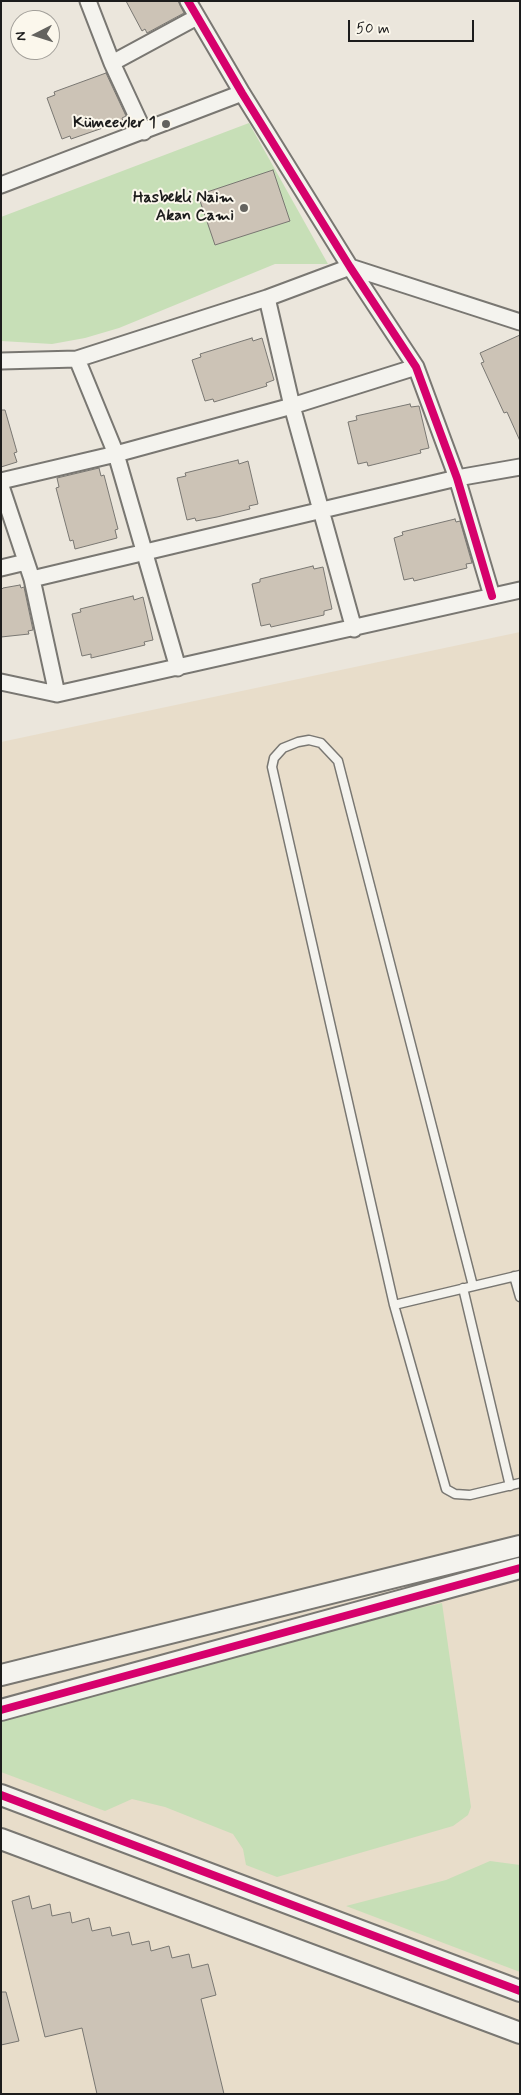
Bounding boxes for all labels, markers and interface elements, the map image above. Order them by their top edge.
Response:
north arrow [10,10,60,60]
scale bar [351,10,477,42]
text: 50 m [356,19,390,39]
text: N [12,31,30,42]
place label: Kümeevler 1 [73,114,156,134]
marker: Kümeevler 1 [160,118,172,130]
place label: Hasbekli Naim Akan Cami [133,189,234,227]
marker: Hasbekli Naim Akan Cami [238,202,250,214]

